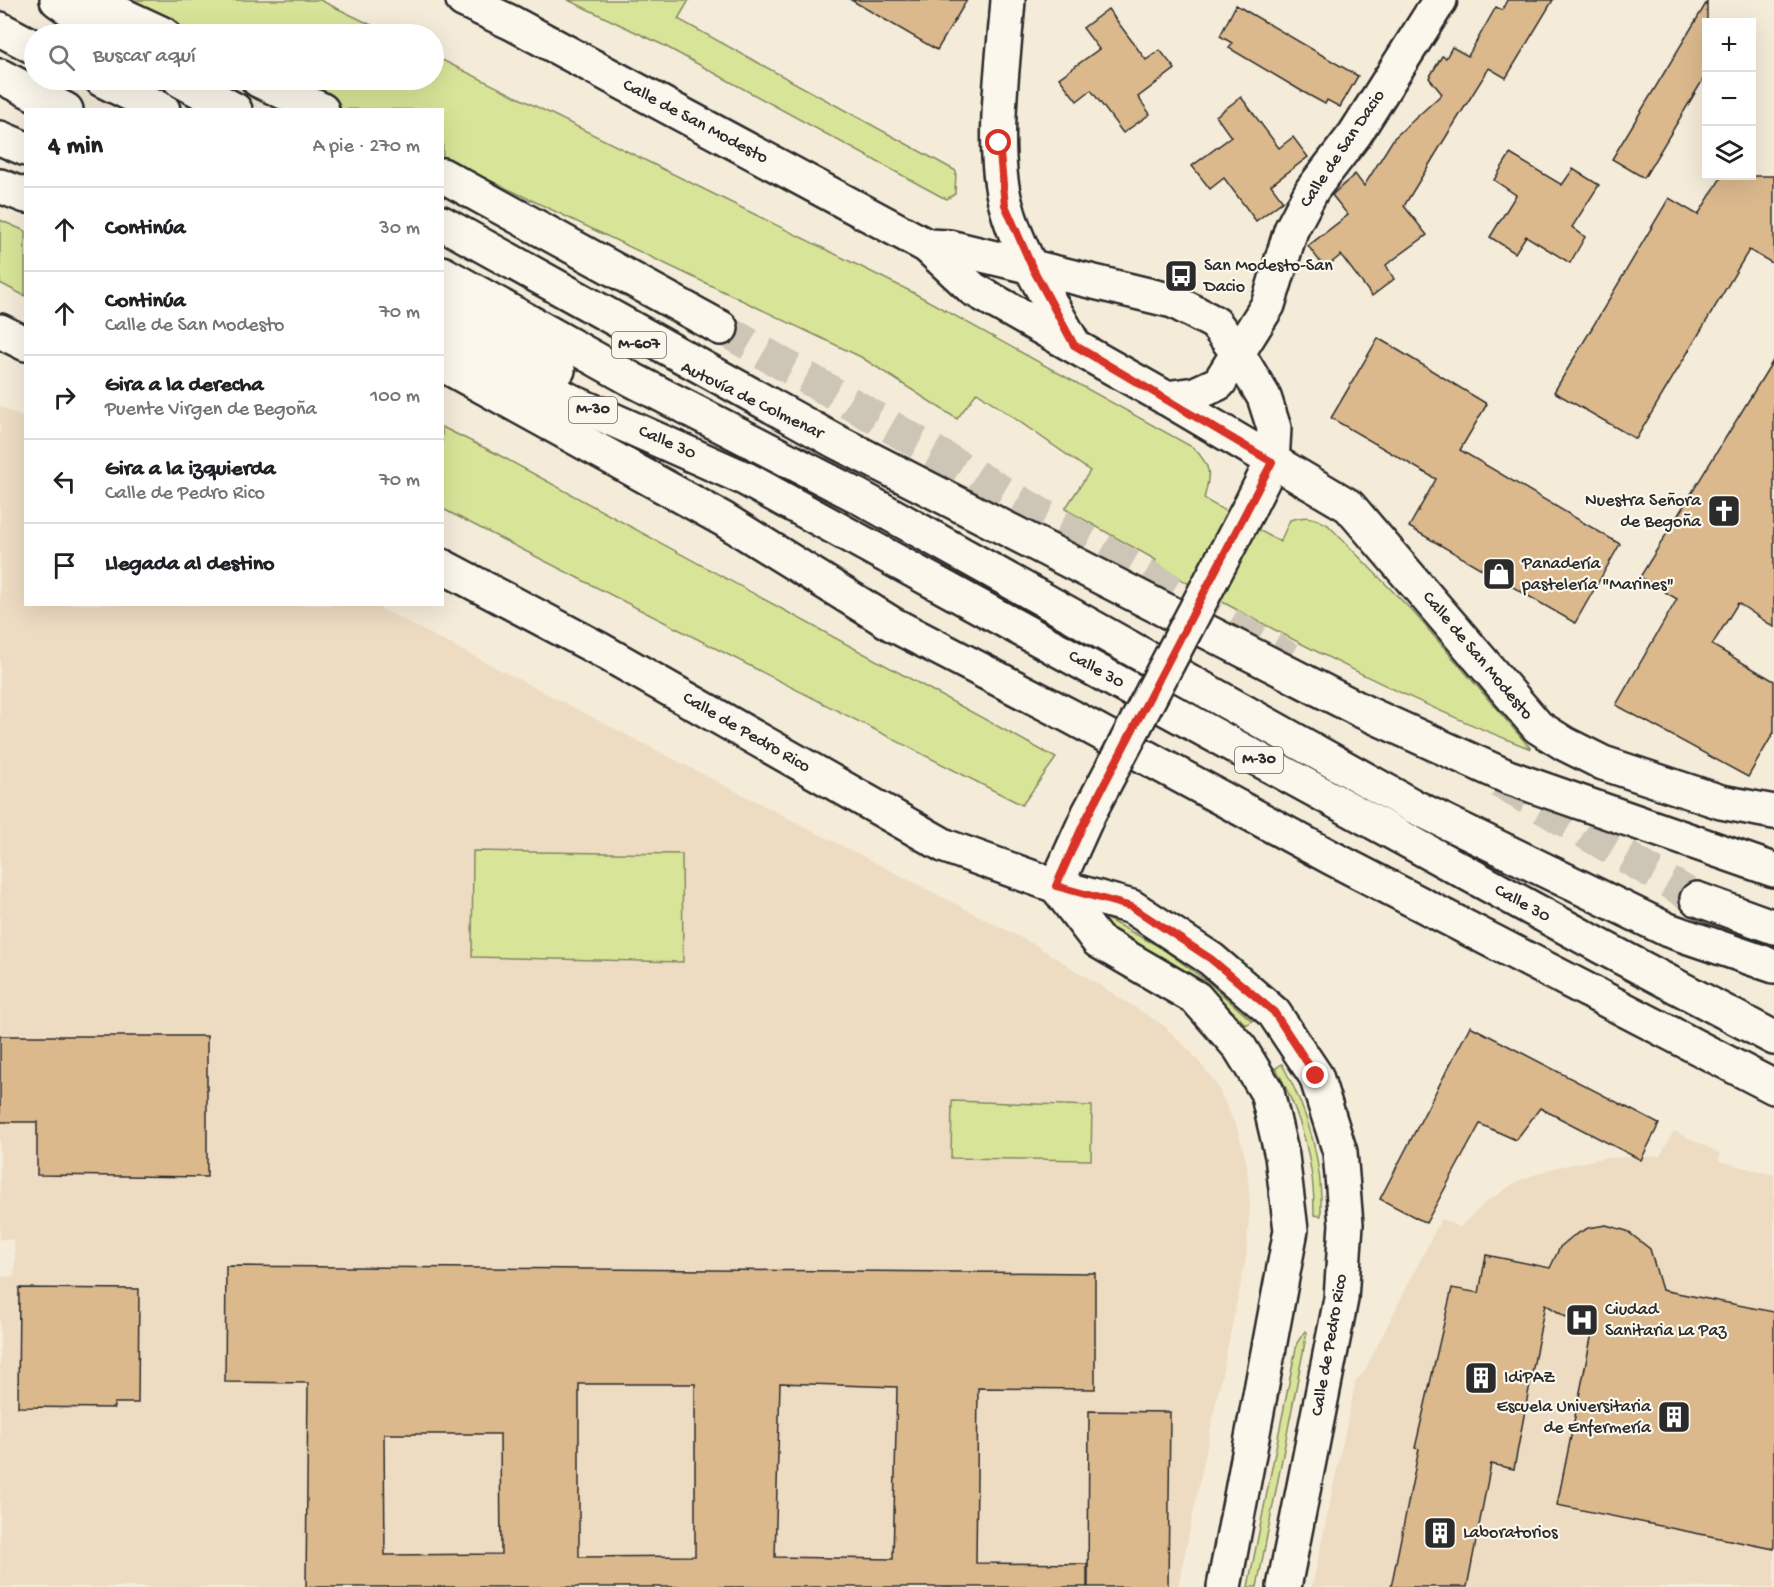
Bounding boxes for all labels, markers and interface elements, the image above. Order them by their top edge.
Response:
map controls [1702,18,1756,180]
button: + [1702,18,1756,72]
search box [24,24,444,90]
icon: search [45,41,78,74]
text: Buscar aquí [93,44,196,70]
button: − [1702,72,1756,126]
street label: Calle de San Modesto [619,75,771,169]
street label: Calle de San Dacio [1296,86,1390,212]
button: layers [1702,126,1756,180]
route start [985,129,1011,155]
text: 4 min [48,132,103,163]
text: A pie · 270 m [313,136,420,159]
icon: ahead [48,213,81,246]
text: Continúa [105,216,186,242]
text: 30 m [379,218,420,241]
place label: San Modesto-San Dacio [1203,256,1333,298]
bus stop icon: San Modesto-San Dacio [1163,258,1199,294]
text: Continúa [105,289,186,315]
icon: ahead [48,297,81,330]
text: 70 m [379,302,420,325]
text: Calle de San Modesto [105,315,284,338]
road number: M-607 [612,332,666,358]
street label: Autovía de Colmenar [677,357,828,445]
text: Gira a la derecha [105,373,263,399]
icon: right [48,381,81,414]
text: 100 m [370,386,420,409]
road number: M-30 [569,397,617,423]
text: Puente Virgen de Begoña [105,399,317,422]
street label: Calle 30 [635,421,699,465]
text: Gira a la izquierda [105,457,276,483]
icon: left [48,465,81,498]
text: 70 m [379,470,420,493]
text: Calle de Pedro Rico [105,483,265,506]
place label: Nuestra Señora de Begoña [1585,491,1702,533]
church icon: Nuestra Señora de Begoña [1706,493,1742,529]
icon: arrive [48,549,81,582]
text: Llegada al destino [105,552,275,578]
place label: Panadería pastelería "Marines" [1521,554,1674,596]
shop icon: Panadería pastelería "Marines" [1481,556,1517,592]
street label: Calle de San Modesto [1417,587,1537,725]
street label: Calle 30 [1064,646,1128,694]
street label: Calle de Pedro Rico [678,688,814,778]
road number: M-30 [1235,747,1283,773]
street label: Calle 30 [1490,880,1554,928]
route end [1302,1062,1328,1088]
street label: Calle de Pedro Rico [1307,1272,1353,1418]
place label: Ciudad Sanitaria La Paz [1605,1300,1727,1342]
hospital icon: Ciudad Sanitaria La Paz [1564,1302,1600,1338]
building icon: IdiPAZ [1463,1360,1499,1396]
place label: IdiPAZ [1504,1368,1555,1389]
place label: Escuela Universitaria de Enfermería [1497,1397,1652,1439]
building icon: Escuela Universitaria de Enfermería [1656,1399,1692,1435]
building icon: Laboratorios [1422,1515,1458,1551]
place label: Laboratorios [1463,1523,1559,1544]

